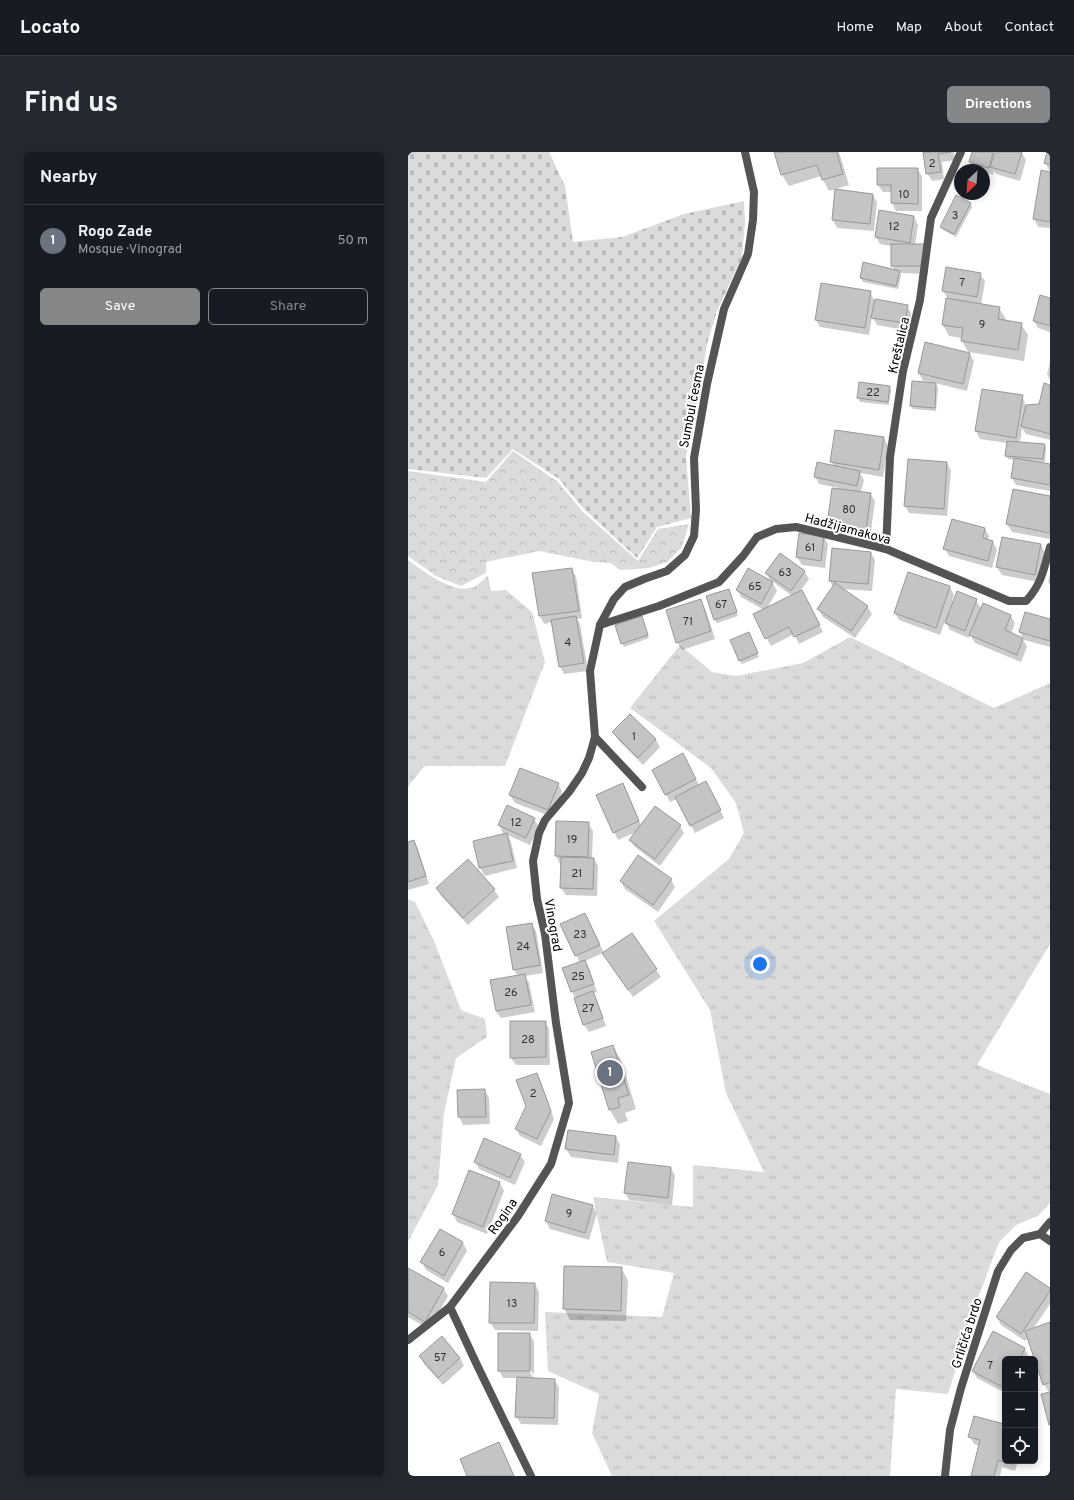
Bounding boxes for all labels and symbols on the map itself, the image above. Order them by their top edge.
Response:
house number: 2 [929,157,935,171]
north arrow [954,164,990,200]
house number: 10 [898,188,910,202]
house number: 3 [952,209,958,223]
house number: 12 [889,220,899,234]
house number: 7 [959,276,965,290]
street label: Kreštalica [886,316,914,375]
house number: 9 [979,318,985,332]
street label: Sumbul česma [677,363,709,450]
house number: 22 [866,386,880,400]
house number: 80 [842,503,856,517]
street label: Hadžijamakova [803,511,892,549]
house number: 61 [805,541,815,555]
house number: 63 [778,566,792,580]
house number: 65 [748,580,762,594]
house number: 67 [715,598,727,612]
house number: 71 [683,615,693,629]
house number: 4 [565,636,572,650]
house number: 1 [632,730,636,744]
house number: 12 [511,816,521,830]
house number: 19 [567,833,577,847]
house number: 21 [572,867,582,881]
street label: Vinograd [540,898,565,953]
house number: 23 [573,928,587,942]
house number: 24 [516,940,530,954]
your location [750,954,770,974]
house number: 25 [571,970,585,984]
house number: 26 [504,986,518,1000]
house number: 27 [582,1002,594,1016]
house number: 28 [521,1033,535,1047]
pin: 1 [597,1058,623,1088]
house number: 2 [530,1087,536,1101]
street label: Rogina [485,1196,522,1238]
house number: 9 [566,1207,572,1221]
house number: 6 [439,1246,445,1260]
street label: Grličića brdo [949,1296,987,1371]
house number: 13 [507,1297,517,1311]
house number: 57 [434,1351,446,1365]
house number: 7 [987,1359,993,1373]

